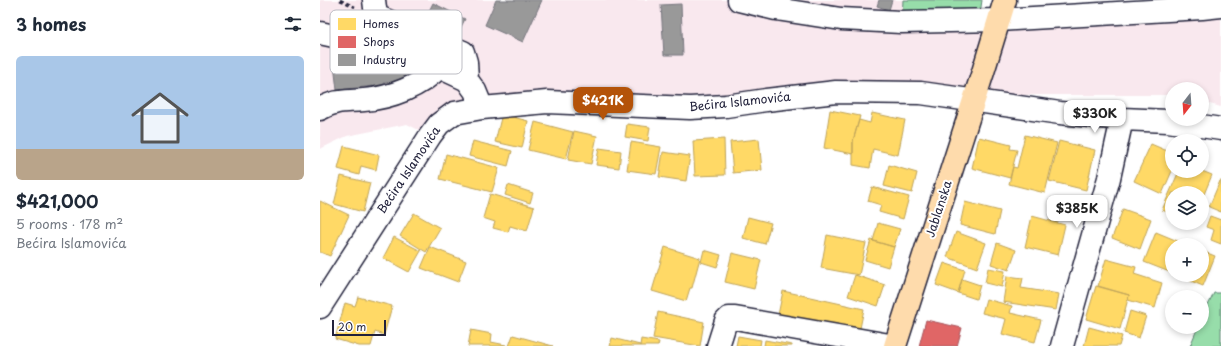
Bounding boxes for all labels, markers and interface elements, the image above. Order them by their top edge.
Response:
legend [330,10,462,74]
text: 3 homes [16,11,86,37]
icon: filters [282,13,304,35]
text: Homes [363,15,399,32]
text: Shops [363,33,394,50]
text: Industry [363,51,407,68]
icon: home [124,82,196,154]
north arrow [1165,82,1209,126]
map controls [1165,82,1209,334]
pin: $421K [575,87,631,121]
street label: Bećira Islamovića [688,87,792,115]
text: $421K [582,90,624,109]
pin: $330K [1067,100,1123,134]
text: $330K [1073,103,1117,122]
street label: Bećira Islamovića [372,122,444,217]
button: locate [1165,134,1209,178]
street label: Jablanska [920,177,956,239]
button: layers [1165,186,1209,230]
text: $421,000 [16,188,98,214]
pin: $385K [1049,195,1105,229]
text: $385K [1056,198,1098,217]
text: 5 rooms · 178 m² [16,214,123,233]
text: Bećira Islamovića [16,233,126,252]
button: + [1165,238,1209,282]
button: − [1165,290,1209,334]
scale bar [332,318,386,337]
text: 20 m [338,318,366,335]

